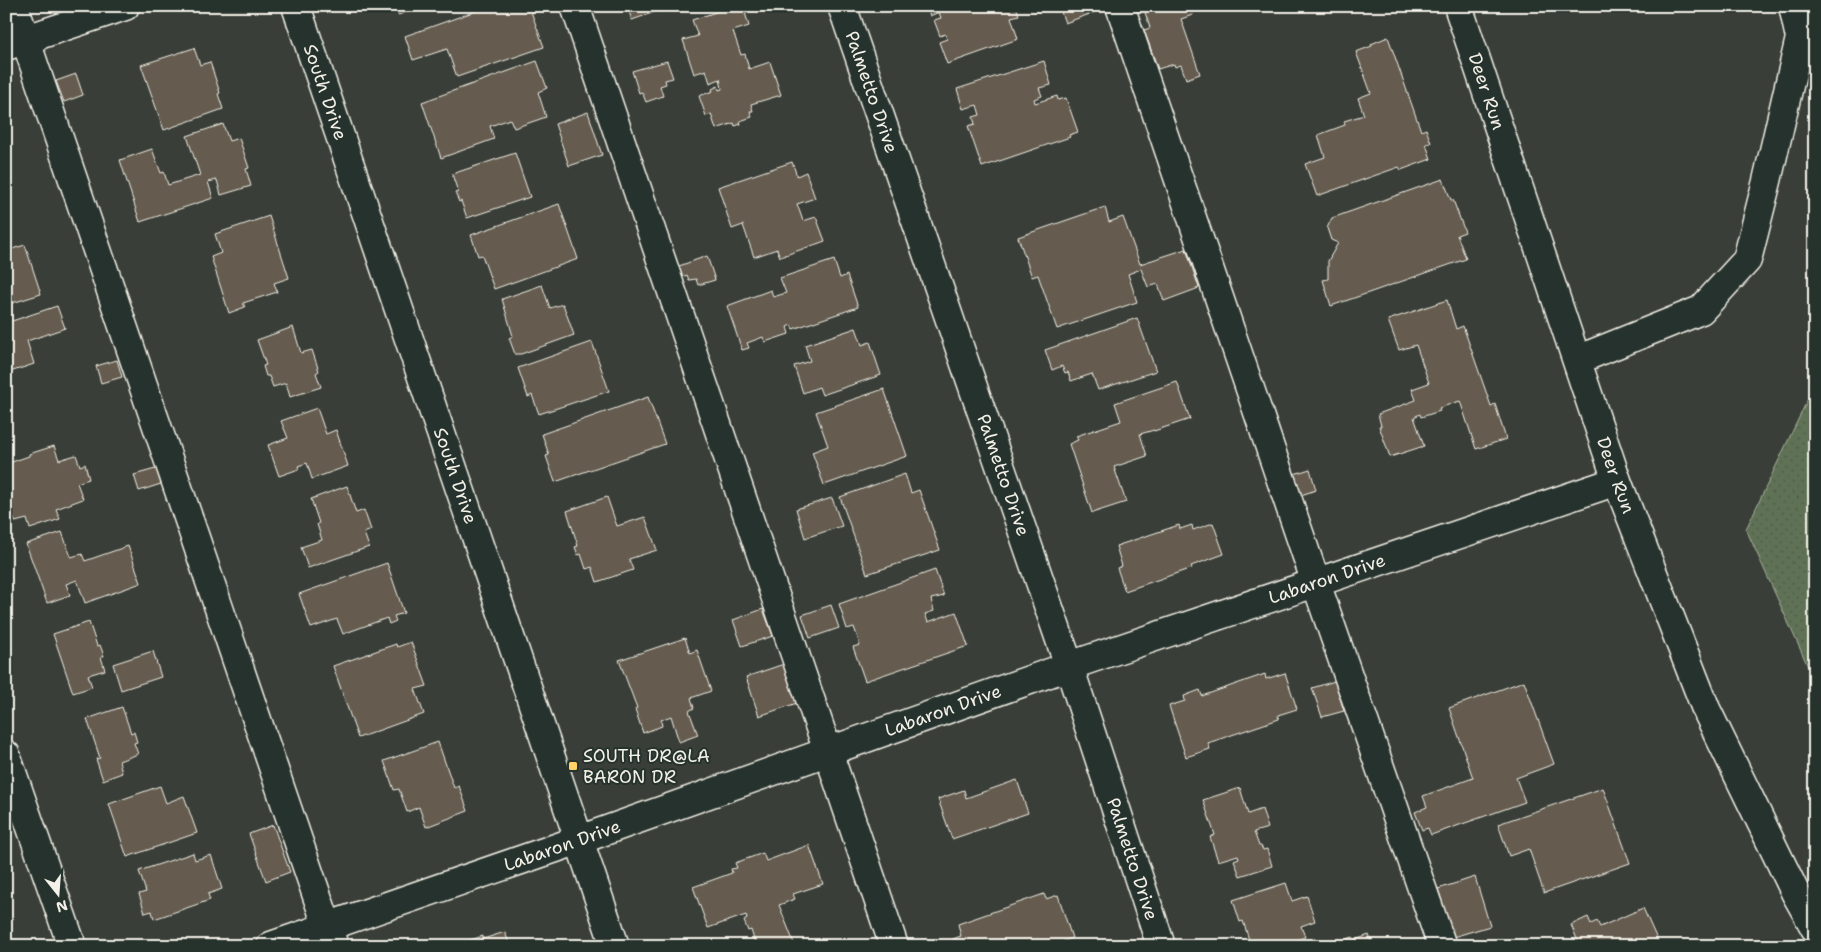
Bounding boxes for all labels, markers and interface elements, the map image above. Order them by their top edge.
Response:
street label: Palmetto Drive [840,28,904,156]
street label: South Drive [298,41,353,143]
street label: Deer Run [1463,50,1511,133]
street label: Palmetto Drive [971,411,1035,539]
street label: South Drive [428,424,483,527]
street label: Deer Run [1591,434,1640,517]
street label: Labaron Drive [1265,548,1389,610]
street label: Labaron Drive [881,679,1005,742]
place label: SOUTH DR@LA BARON DR [583,744,710,789]
marker: SOUTH DR@LA BARON DR [567,760,579,772]
street label: Palmetto Drive [1101,795,1164,923]
street label: Labaron Drive [501,814,624,877]
north arrow [32,870,82,920]
text: N [54,896,70,917]

